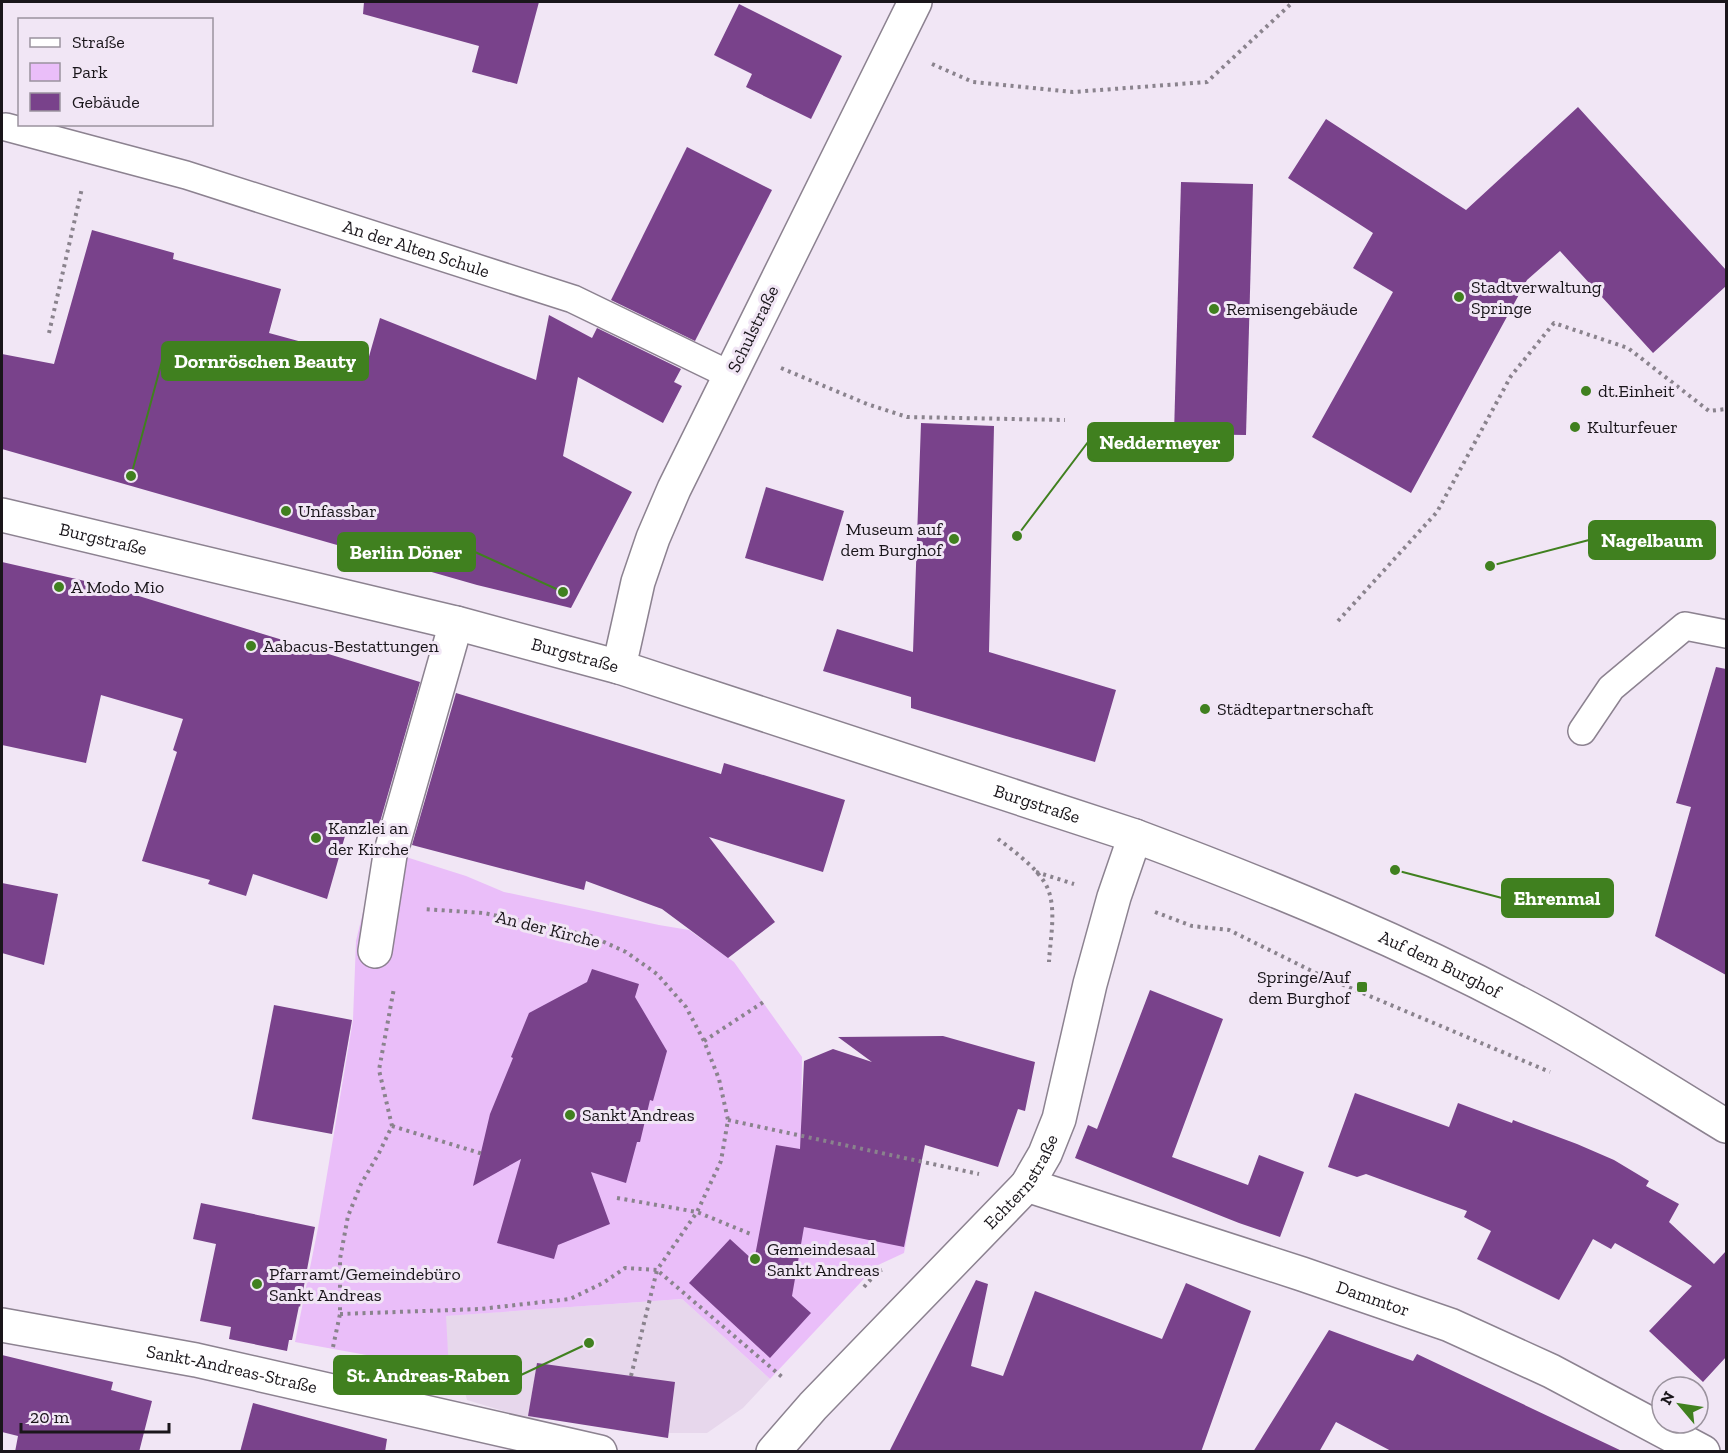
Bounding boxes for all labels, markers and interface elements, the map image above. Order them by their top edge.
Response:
legend [18,18,213,126]
text: Straße [72,31,125,53]
text: Park [72,61,108,83]
text: Gebäude [72,91,140,113]
street label: An der Alten Schule [340,215,492,283]
place label: Stadtverwaltung Springe [1471,276,1602,319]
street label: Schulstraße [723,282,783,376]
marker: Stadtverwaltung Springe [1452,290,1466,304]
place label: Remisengebäude [1226,298,1358,320]
marker: Remisengebäude [1207,302,1221,316]
callout: Dornröschen Beauty [162,342,368,380]
text: Dornröschen Beauty [174,349,356,373]
place label: dt.Einheit [1598,380,1675,402]
marker: dt.Einheit [1579,384,1593,398]
place label: Kulturfeuer [1587,416,1678,438]
marker: Kulturfeuer [1568,420,1582,434]
callout: Neddermeyer [1088,423,1233,461]
text: Neddermeyer [1099,430,1221,454]
place label: Unfassbar [298,500,377,522]
marker: Unfassbar [279,504,293,518]
street label: Burgstraße [57,518,149,560]
place label: Museum auf dem Burghof [841,518,943,561]
callout: Nagelbaum [1589,521,1715,559]
text: Nagelbaum [1601,528,1703,552]
marker: Museum auf dem Burghof [947,532,961,546]
callout: Berlin Döner [338,533,475,571]
text: Berlin Döner [350,540,463,564]
place label: A Modo Mio [71,576,164,598]
marker: A Modo Mio [52,580,66,594]
street label: Burgstraße [529,633,621,677]
place label: Aabacus-Bestattungen [263,635,439,657]
marker: Aabacus-Bestattungen [244,639,258,653]
place label: Städtepartnerschaft [1217,698,1374,720]
marker: Städtepartnerschaft [1198,702,1212,716]
street label: Burgstraße [991,779,1083,828]
place label: Kanzlei an der Kirche [328,817,409,860]
marker: Kanzlei an der Kirche [309,831,323,845]
callout: Ehrenmal [1502,879,1613,917]
text: Ehrenmal [1513,886,1601,910]
street label: An der Kirche [494,905,602,953]
street label: Auf dem Burghof [1375,925,1506,1003]
place label: Springe/Auf dem Burghof [1249,966,1351,1009]
marker: Springe/Auf dem Burghof [1355,980,1369,994]
place label: Sankt Andreas [582,1104,695,1126]
marker: Sankt Andreas [563,1108,577,1122]
street label: Echternstraße [979,1131,1063,1234]
place label: Gemeindesaal Sankt Andreas [767,1238,880,1281]
marker: Gemeindesaal Sankt Andreas [748,1252,762,1266]
place label: Pfarramt/Gemeindebüro Sankt Andreas [269,1263,461,1306]
street label: Dammtor [1333,1276,1412,1321]
marker: Pfarramt/Gemeindebüro Sankt Andreas [250,1277,264,1291]
street label: Sankt-Andreas-Straße [145,1340,319,1398]
callout: St. Andreas-Raben [334,1356,521,1394]
text: St. Andreas-Raben [346,1363,510,1387]
north arrow [1650,1375,1710,1435]
text: N [1656,1388,1679,1408]
scale bar [21,1396,170,1434]
text: 20 m [30,1406,70,1428]

